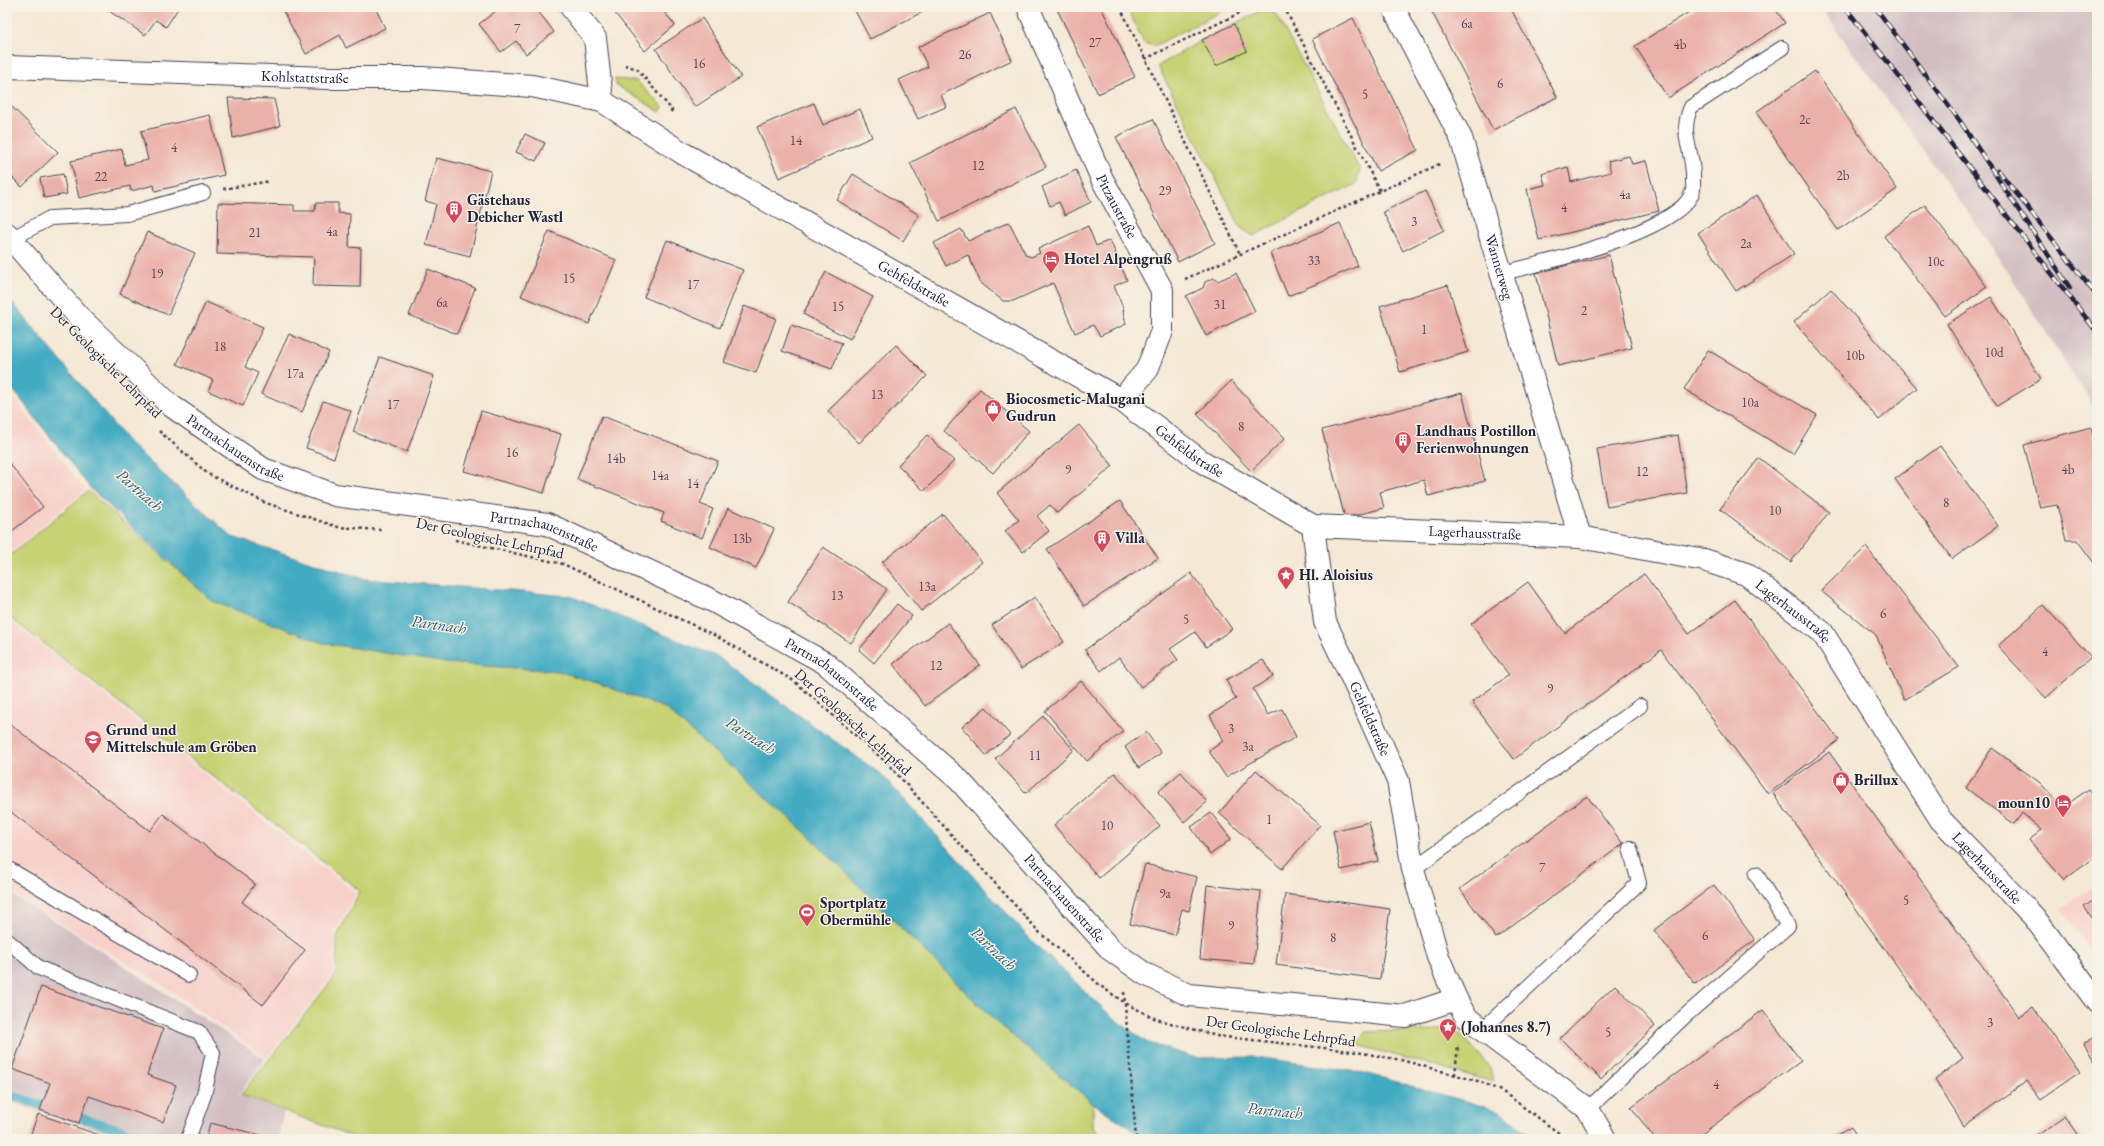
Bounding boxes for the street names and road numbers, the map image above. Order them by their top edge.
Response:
street label: Kohlstattstraße [261,66,349,87]
street label: Pitzaustraße [1092,171,1142,241]
street label: Wannerweg [1481,232,1519,302]
street label: Gehfeldstraße [875,255,954,311]
street label: Der Geologische Lehrpfad [46,302,167,422]
street label: Partnachauenstraße [183,409,287,485]
street label: Gehfeldstraße [1152,420,1227,481]
street label: Partnachauenstraße [489,506,602,556]
street label: Der Geologische Lehrpfad [414,513,566,563]
street label: Lagerhausstraße [1428,521,1522,544]
street label: Lagerhausstraße [1752,575,1836,646]
street label: Partnachauenstraße [782,633,883,715]
street label: Der Geologische Lehrpfad [791,664,916,779]
street label: Gehfeldstraße [1346,678,1396,759]
street label: Lagerhausstraße [1948,827,2026,908]
street label: Partnachauenstraße [1020,849,1110,946]
street label: Der Geologische Lehrpfad [1205,1011,1357,1050]

